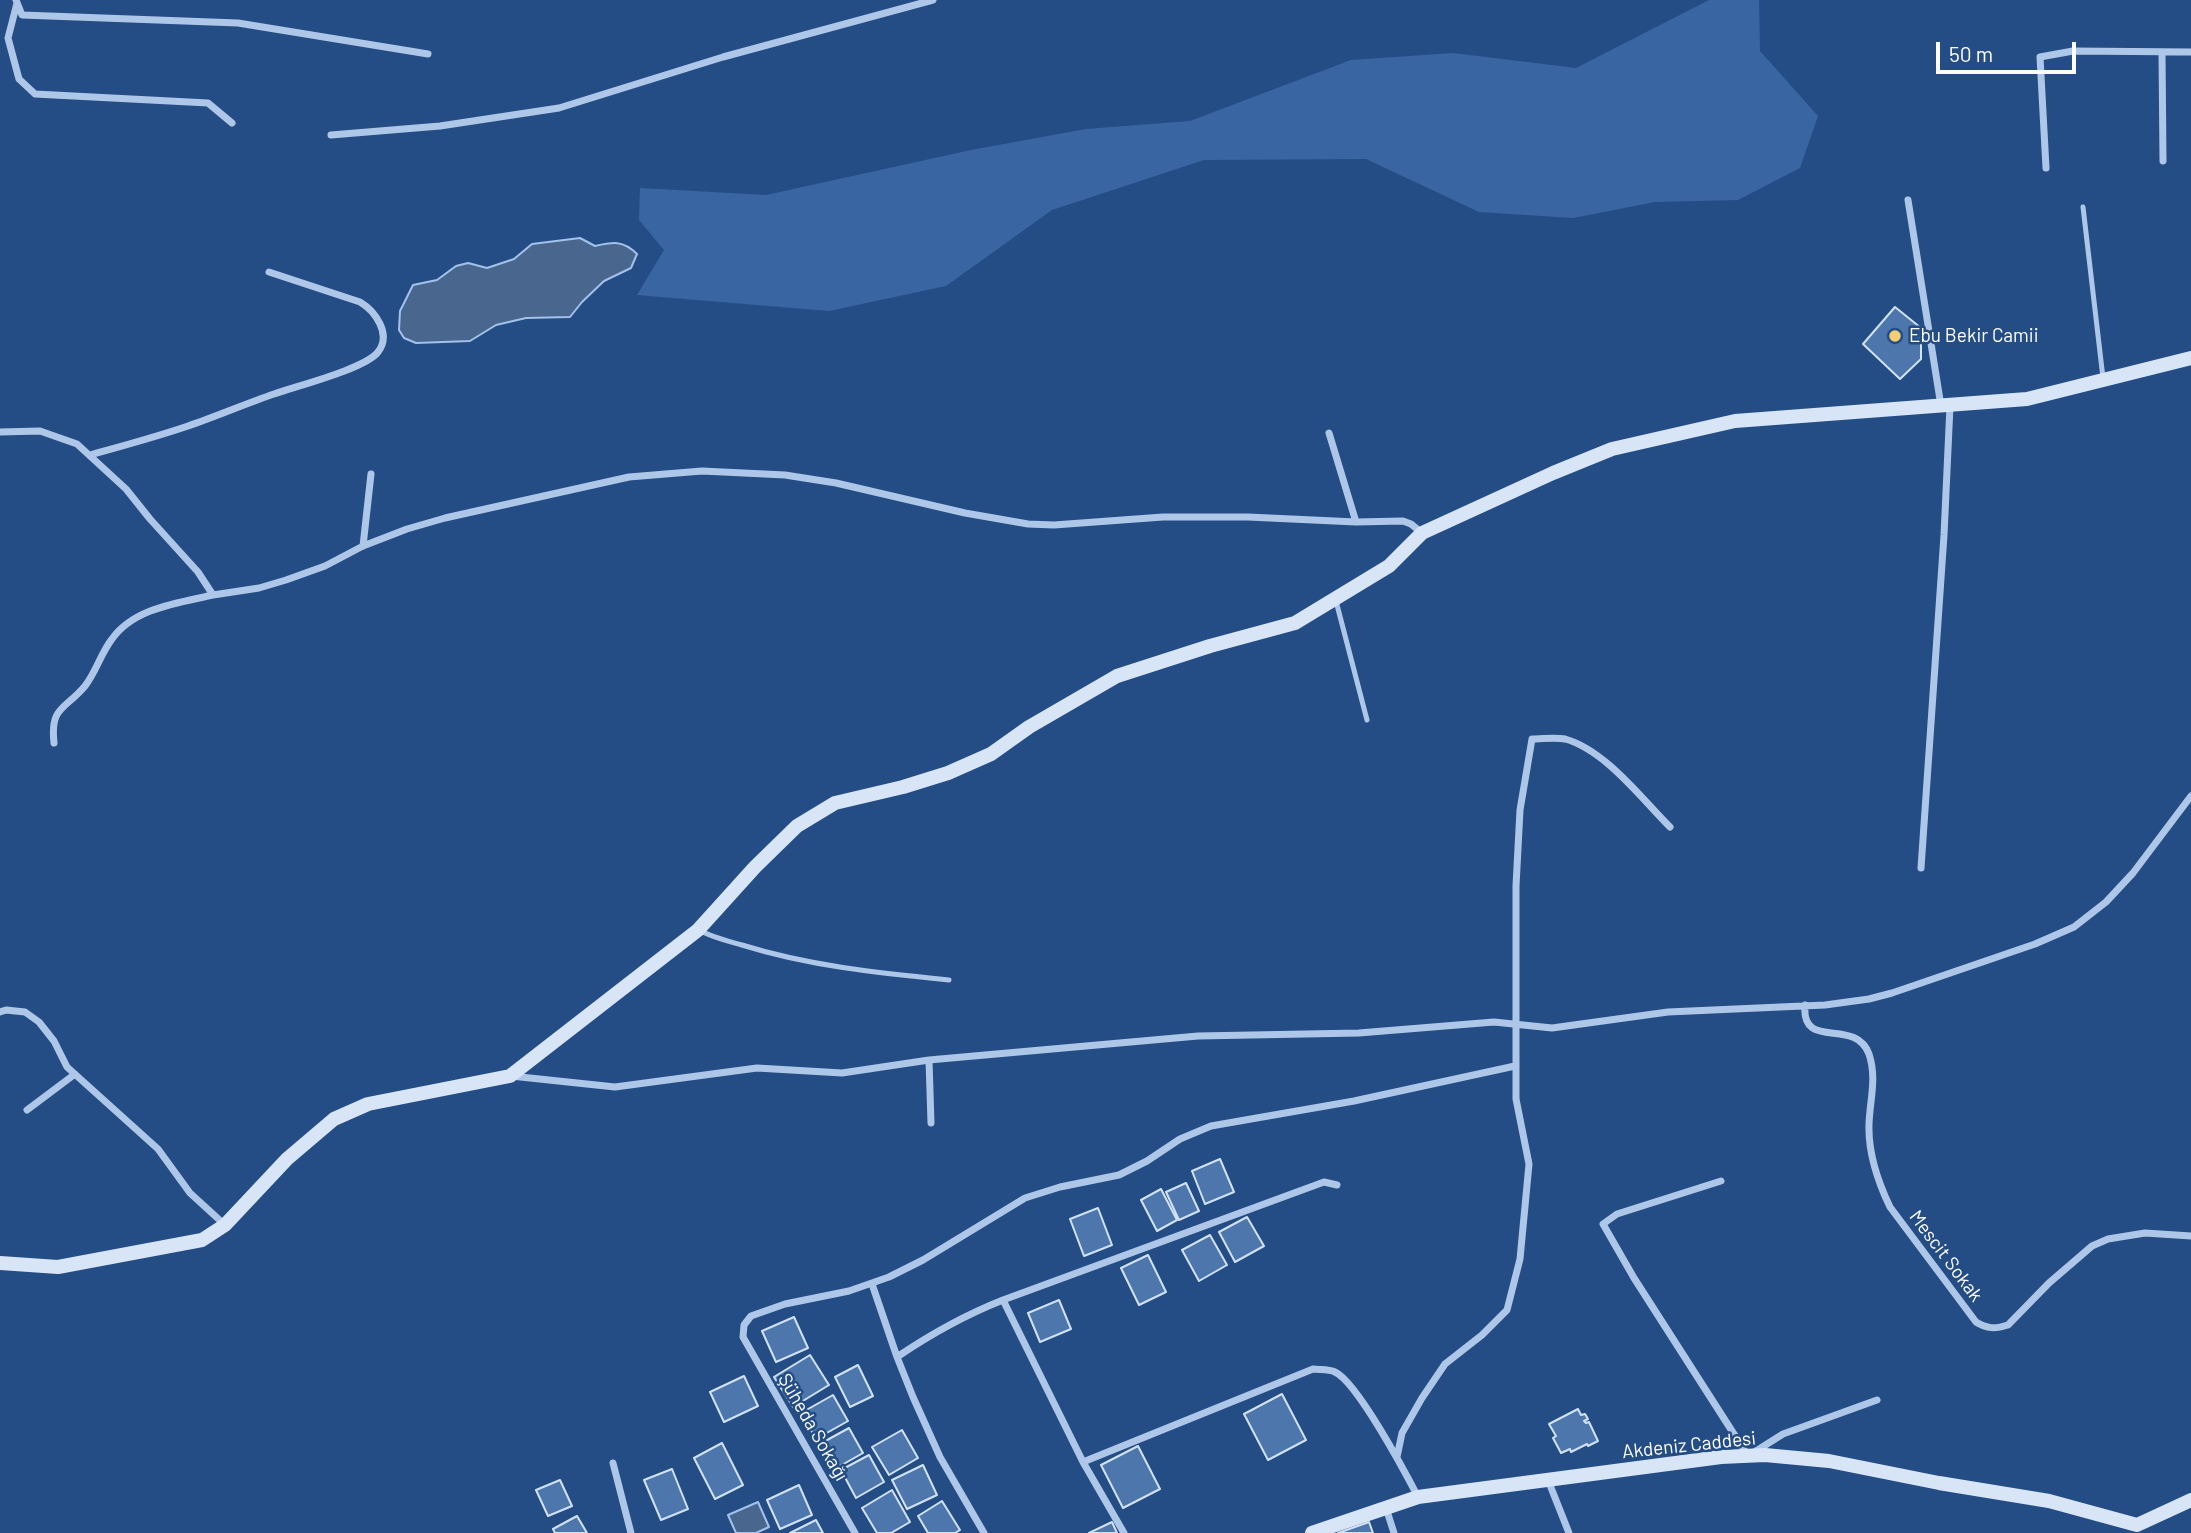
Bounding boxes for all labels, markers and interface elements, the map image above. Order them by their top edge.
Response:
scale bar [1939,28,2079,72]
text: 50 m [1949,41,1993,66]
place label: Ebu Bekir Camii [1909,325,2038,347]
marker: Ebu Bekir Camii [1887,328,1903,344]
street label: Mescit Sokak [1904,1206,1988,1306]
street label: Şüheda Sokağı [773,1369,853,1485]
street label: Akdeniz Caddesi [1621,1427,1757,1463]

